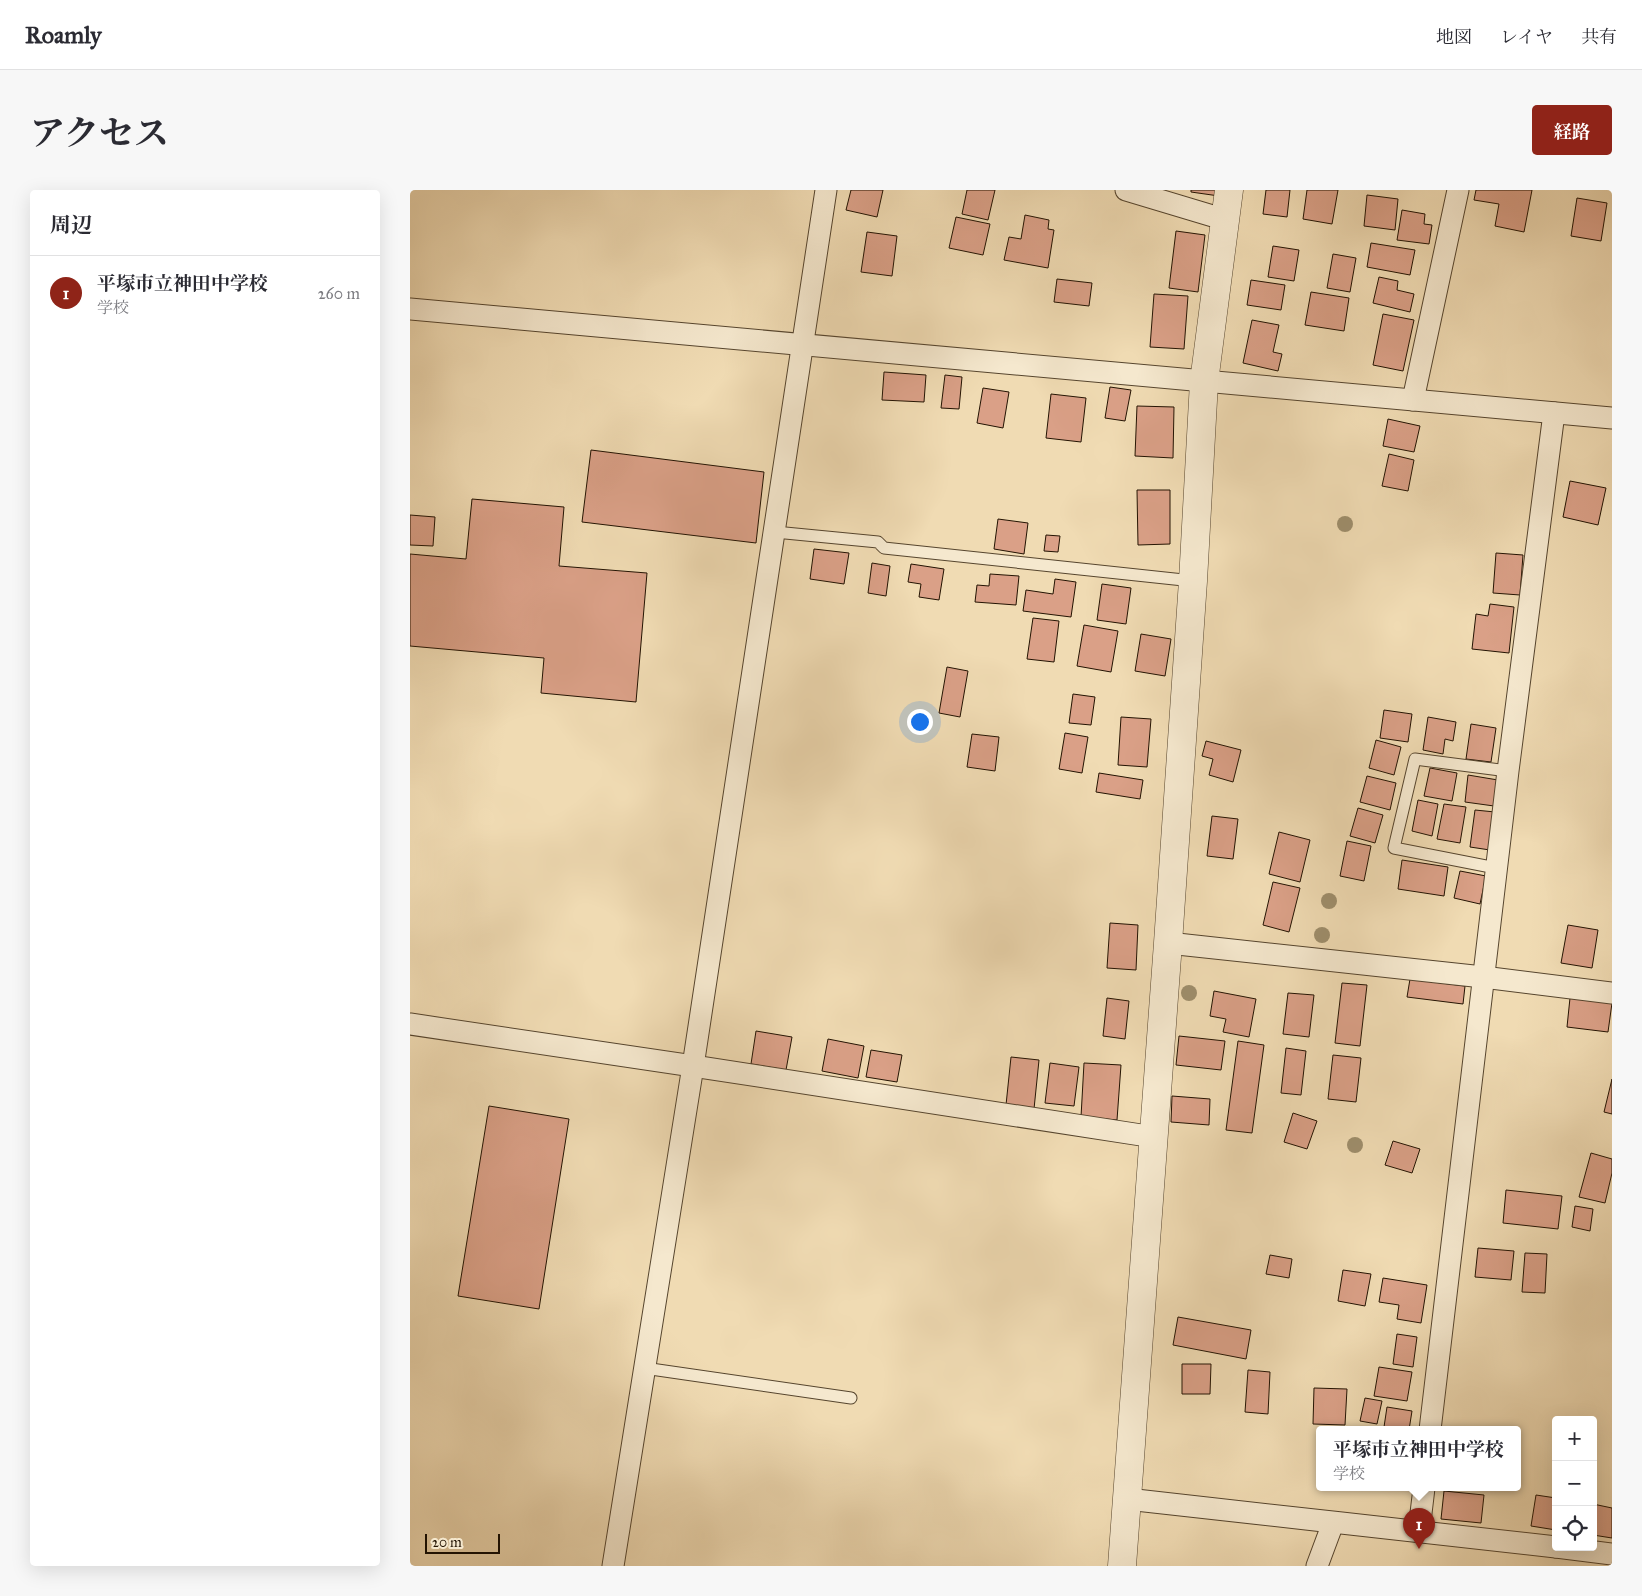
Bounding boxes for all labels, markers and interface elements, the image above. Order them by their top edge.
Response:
text: Roamly [25,20,102,50]
text: 地図 [1436,26,1472,48]
text: レイヤ [1500,26,1553,48]
text: 共有 [1581,26,1617,48]
button: 経路 [1532,105,1612,155]
text: アクセス [30,112,169,155]
text: 周辺 [50,212,92,238]
text: 平塚市立神田中学校 [97,272,268,295]
text: 1 [63,284,69,303]
text: 260 m [318,284,360,303]
text: 学校 [97,298,129,317]
your location [907,709,933,735]
map controls [1552,1416,1597,1551]
button: + [1552,1416,1597,1461]
popup [1316,1426,1521,1491]
text: 平塚市立神田中学校 [1333,1438,1504,1461]
button: − [1552,1461,1597,1506]
text: 学校 [1333,1464,1365,1483]
button: locate [1552,1506,1597,1551]
pin: 1 [1403,1508,1435,1549]
scale bar [425,1531,500,1554]
text: 20 m [432,1534,462,1551]

